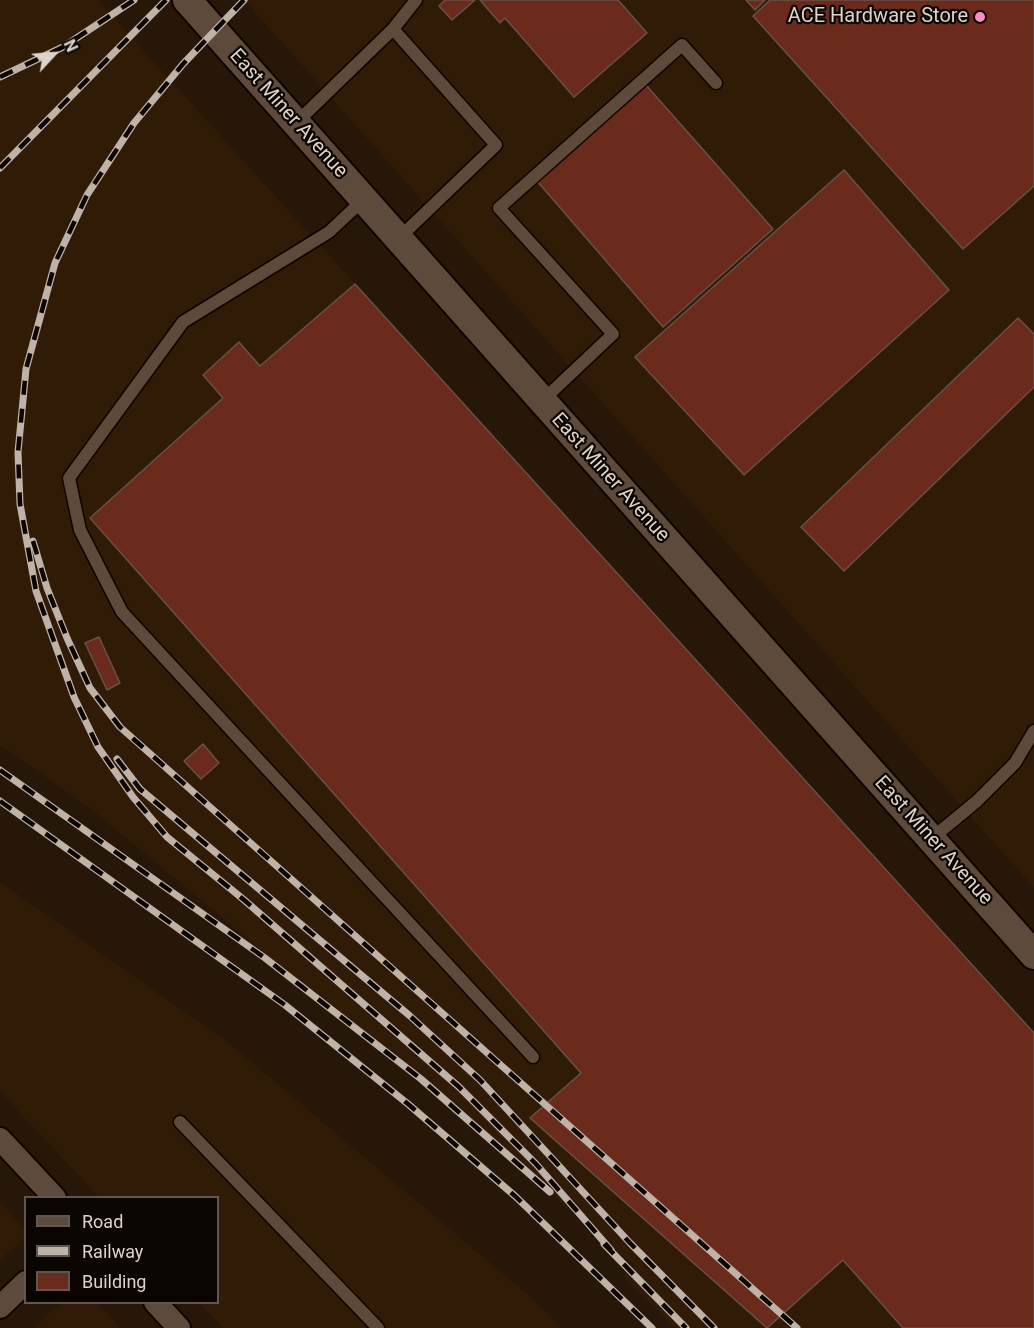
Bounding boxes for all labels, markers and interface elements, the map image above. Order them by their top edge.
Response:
place label: ACE Hardware Store [788,5,968,29]
marker: ACE Hardware Store [973,10,987,24]
north arrow [24,24,84,84]
text: N [60,37,82,55]
street label: East Miner Avenue [224,45,352,183]
street label: East Miner Avenue [546,409,674,547]
street label: East Miner Avenue [869,772,997,910]
legend [24,1196,219,1304]
text: Road [82,1211,123,1232]
text: Railway [82,1241,143,1262]
text: Building [82,1271,146,1292]

